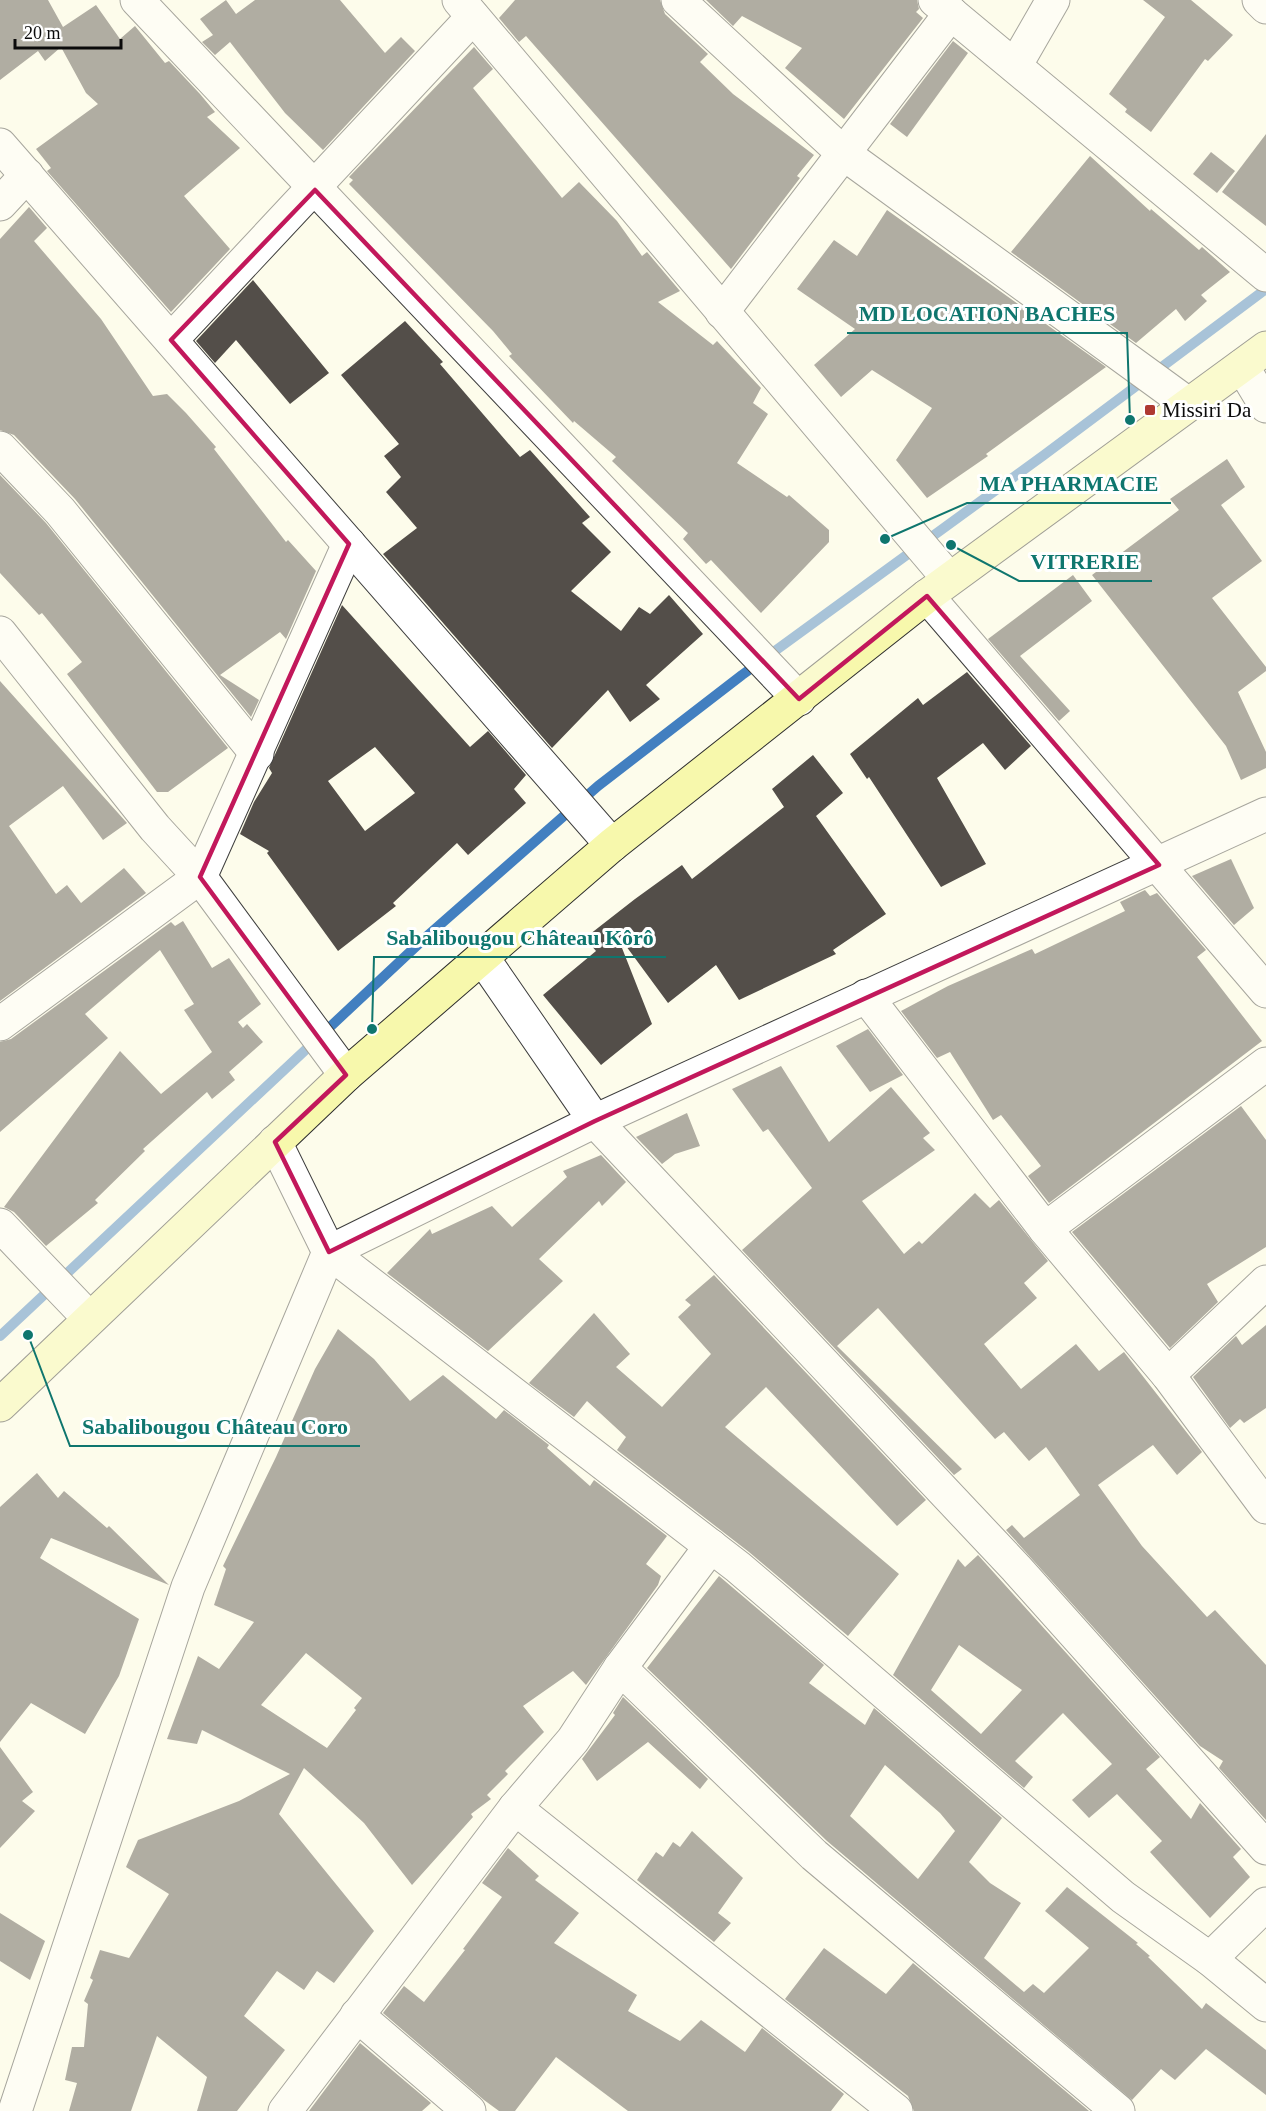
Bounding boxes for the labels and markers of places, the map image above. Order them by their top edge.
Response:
callout: MD LOCATION BACHES [847,293,1127,333]
place label: Missiri Da [1162,398,1252,422]
marker: Missiri Da [1143,403,1157,417]
callout: MA PHARMACIE [967,463,1171,503]
callout: VITRERIE [1019,541,1152,581]
callout: Sabalibougou Château Kôrô [374,917,666,957]
callout: Sabalibougou Château Coro [70,1406,360,1446]

